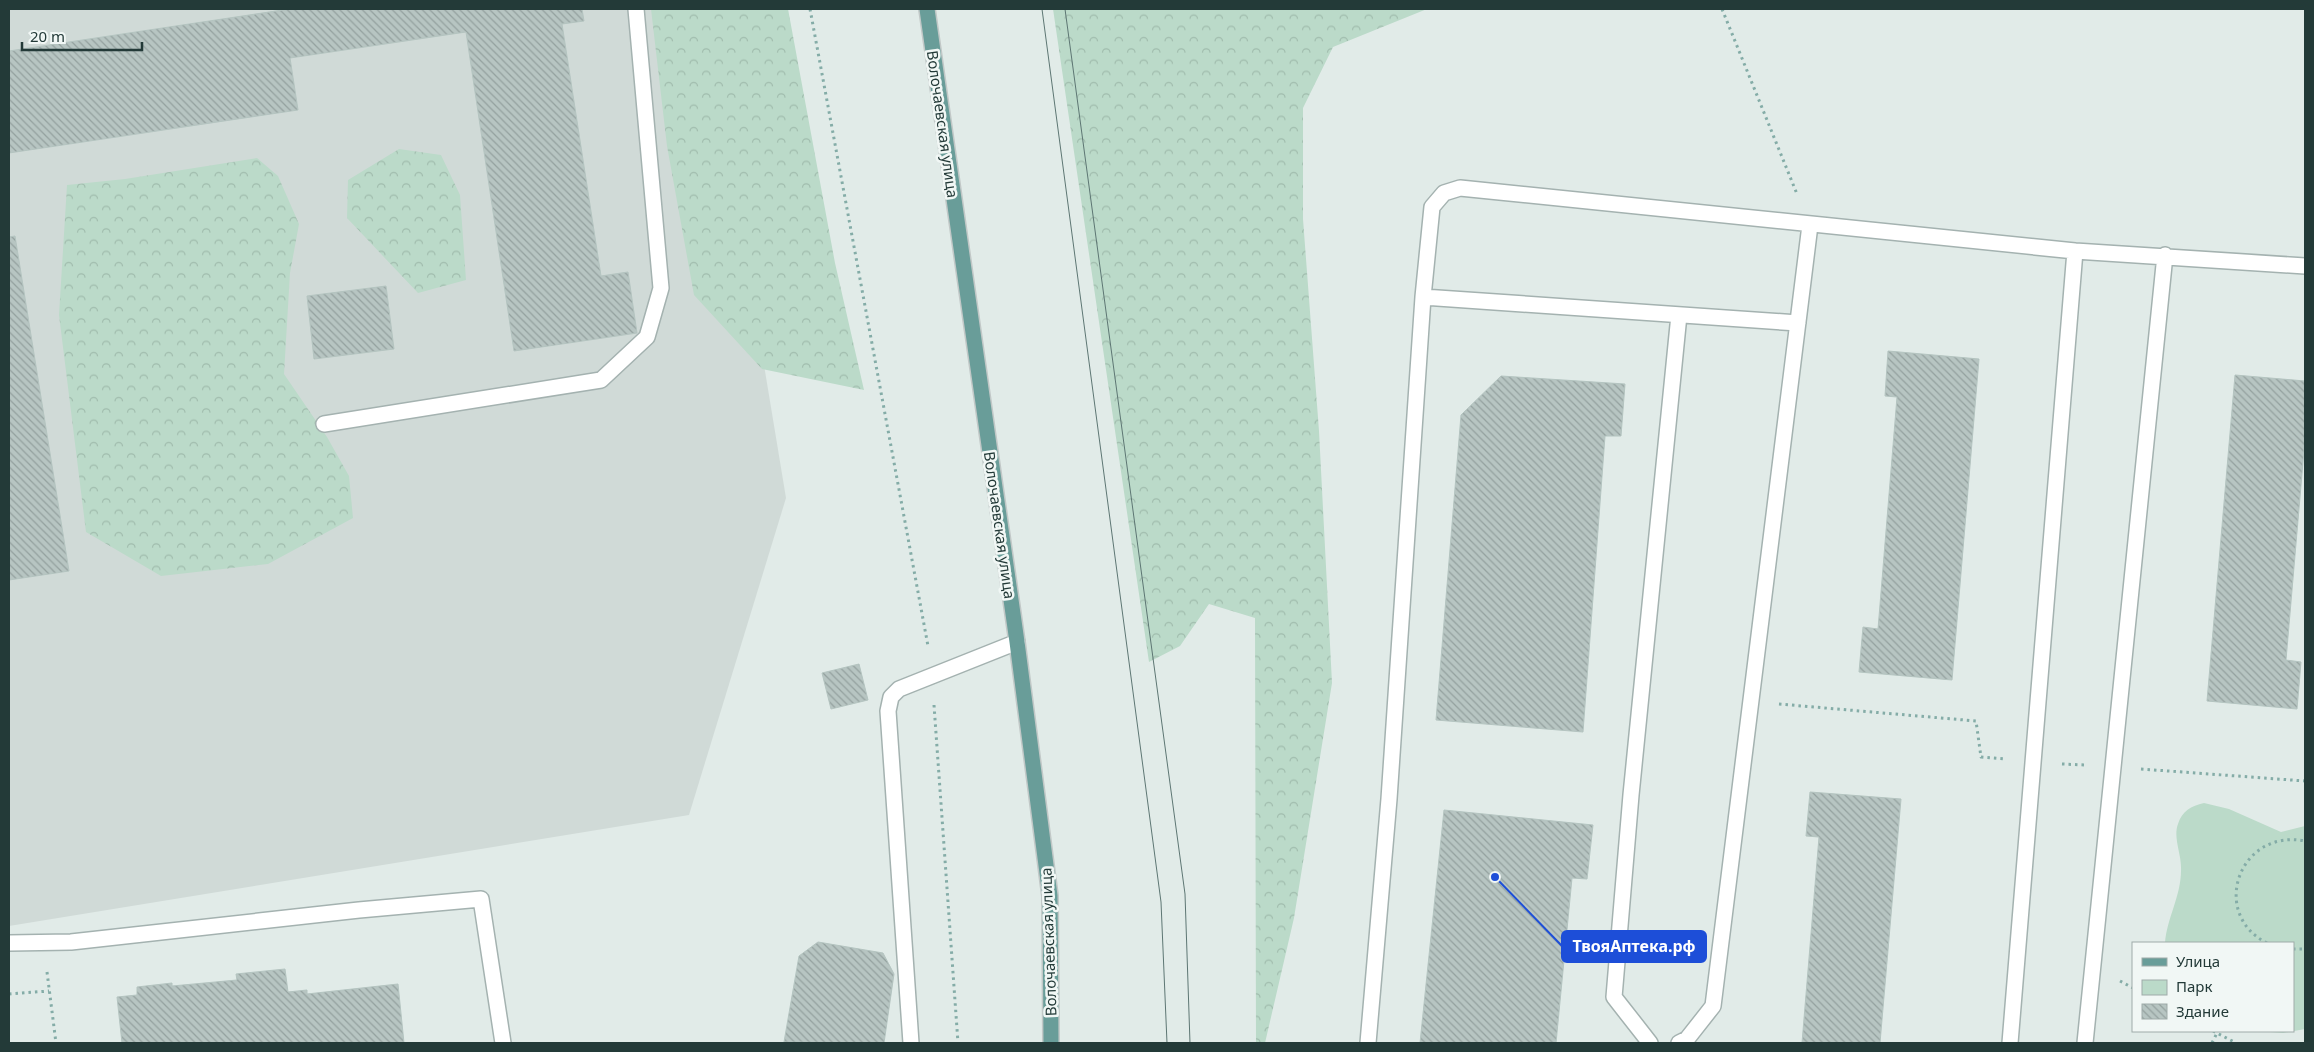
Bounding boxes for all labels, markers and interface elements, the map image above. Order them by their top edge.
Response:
scale bar [22,20,142,52]
text: 20 m [30,26,65,46]
street label: Волочаевская улица [923,49,963,199]
street label: Волочаевская улица [980,450,1020,600]
street label: Волочаевская улица [1035,867,1061,1017]
callout: ТвояАптека.рф [1562,931,1706,962]
text: ТвояАптека.рф [1572,935,1696,957]
legend [2132,942,2294,1032]
text: Улица [2176,951,2220,971]
text: Парк [2176,976,2212,996]
text: Здание [2176,1001,2229,1021]

